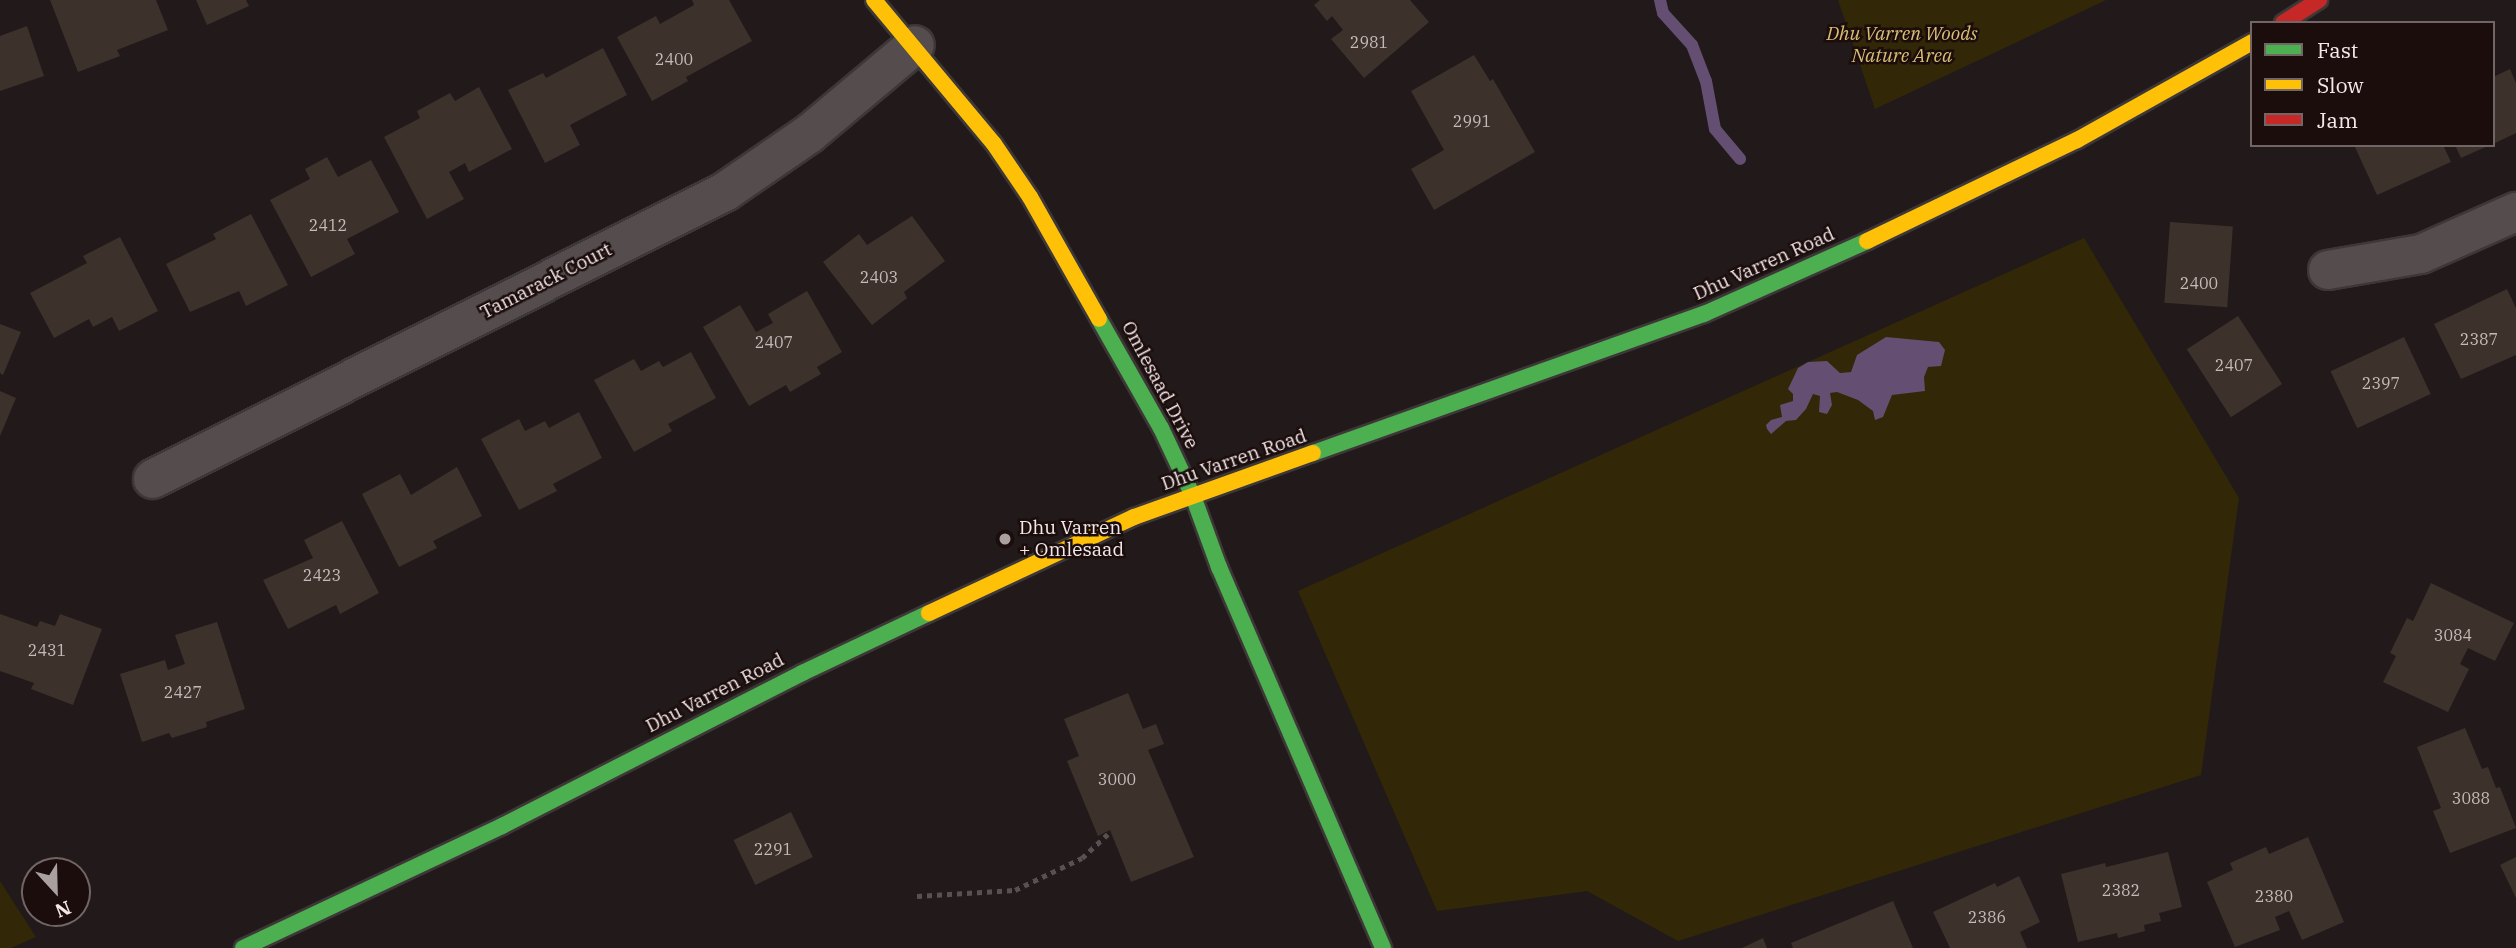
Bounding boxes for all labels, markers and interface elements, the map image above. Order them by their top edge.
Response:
legend [2250,21,2495,147]
park label: Dhu Varren Woods Nature Area [1827,23,1977,67]
house number: 2981 [1350,32,1388,52]
text: Fast [2317,36,2358,64]
house number: 2400 [655,49,693,69]
text: Slow [2317,71,2364,99]
text: Jam [2317,106,2358,134]
house number: 2991 [1453,111,1491,131]
house number: 2412 [309,215,347,235]
street label: Dhu Varren Road [1690,223,1838,305]
street label: Tamarack Court [476,238,616,324]
house number: 2403 [860,267,898,287]
house number: 2400 [2180,273,2218,293]
street label: Omlesaad Drive [1117,317,1203,453]
house number: 2387 [2460,329,2498,349]
house number: 2407 [755,332,793,352]
house number: 2407 [2215,355,2253,375]
house number: 2397 [2362,373,2400,393]
street label: Dhu Varren Road [1158,424,1310,496]
place label: Dhu Varren + Omlesaad [1019,517,1124,561]
marker: Dhu Varren + Omlesaad [997,531,1013,547]
house number: 2423 [303,565,341,585]
house number: 3084 [2434,625,2472,645]
house number: 2431 [28,640,66,660]
street label: Dhu Varren Road [642,648,788,738]
house number: 2427 [164,682,202,702]
house number: 3000 [1098,769,1136,789]
house number: 3088 [2452,788,2490,808]
house number: 2291 [754,839,792,859]
north arrow [21,857,91,927]
house number: 2382 [2102,880,2140,900]
house number: 2380 [2255,886,2293,906]
text: N [52,896,75,924]
house number: 2386 [1968,907,2006,927]

